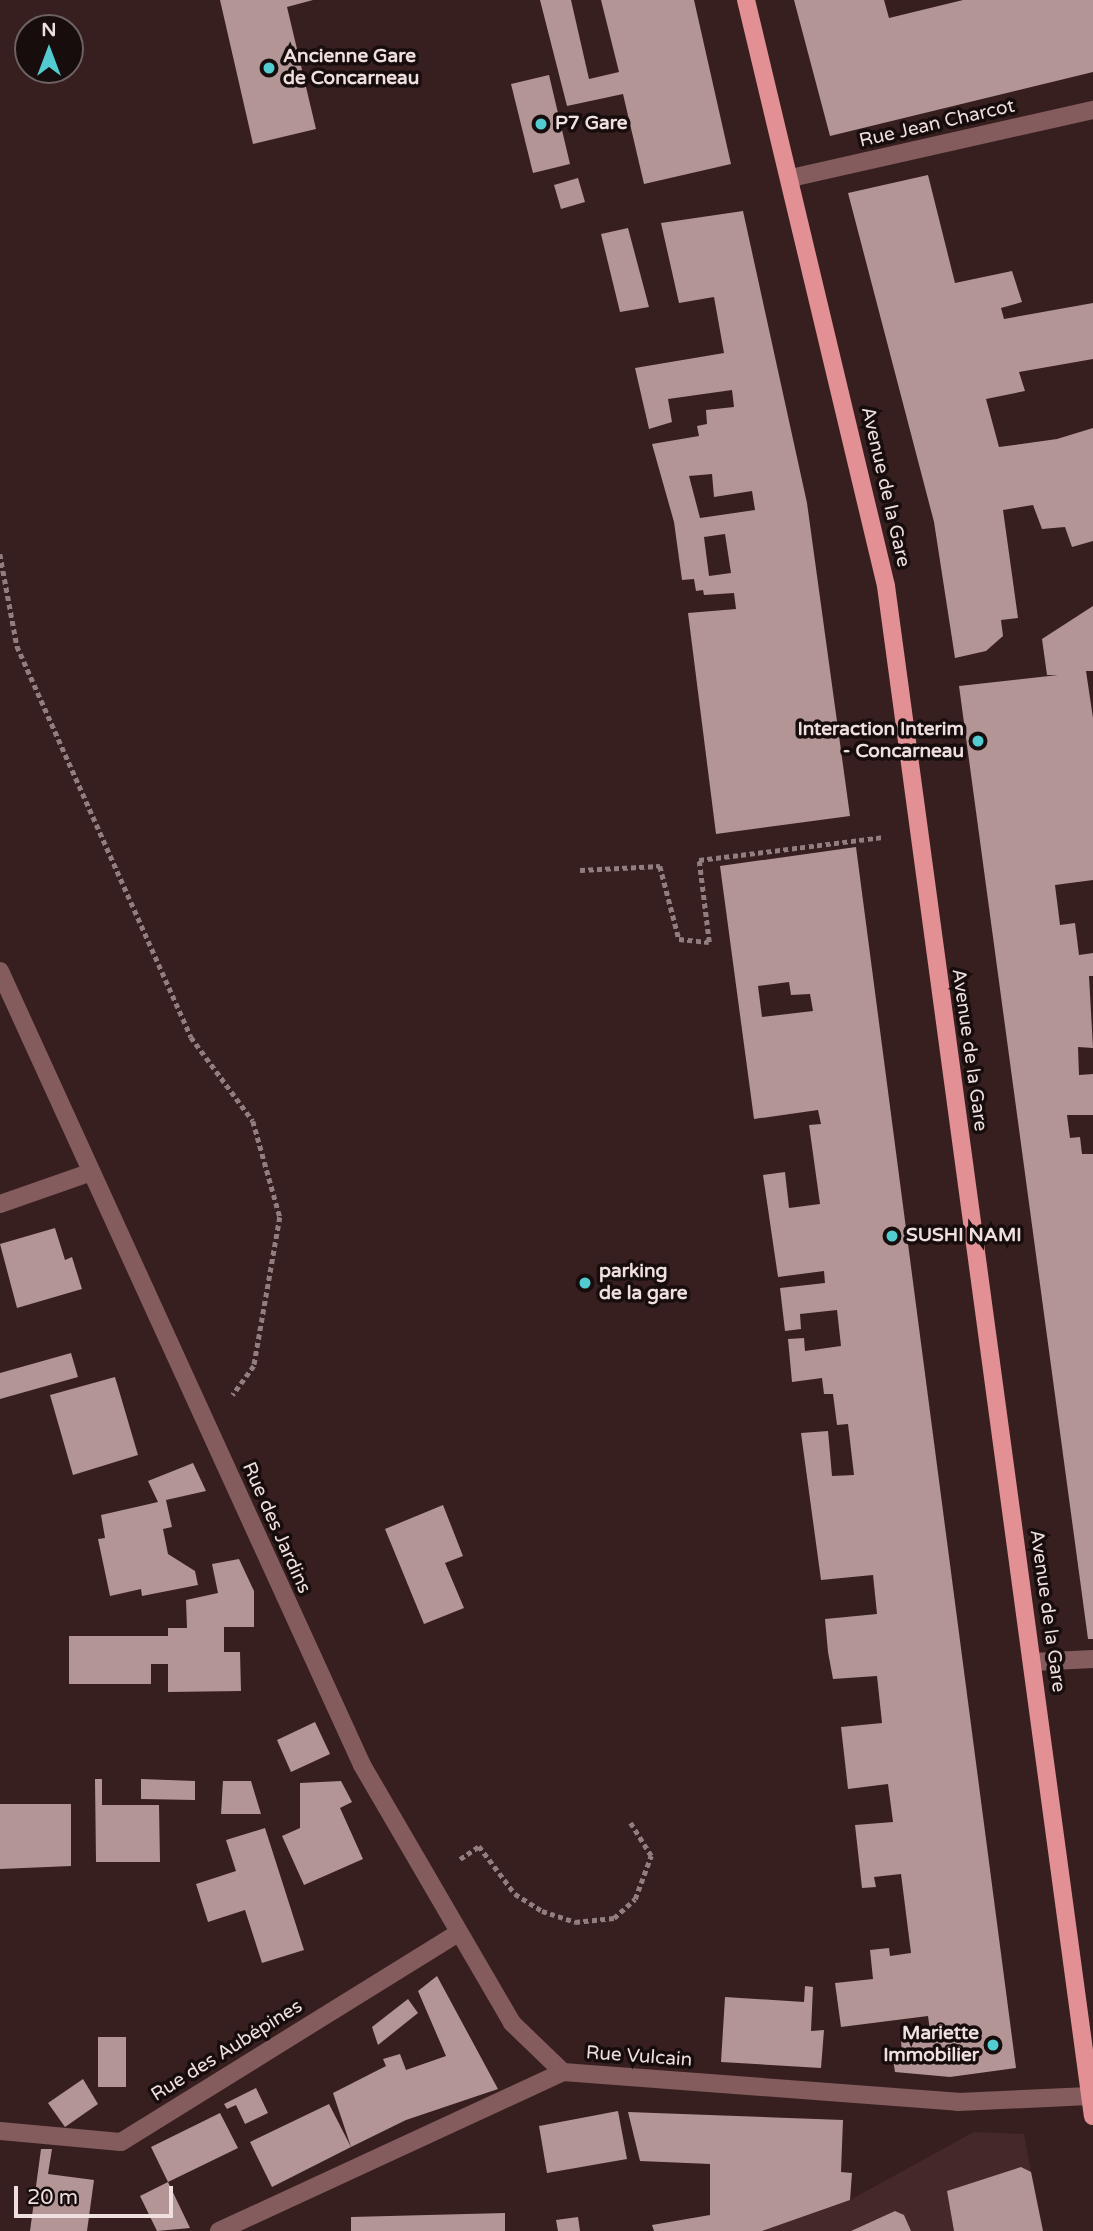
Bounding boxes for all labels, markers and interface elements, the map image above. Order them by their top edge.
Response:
north arrow [14,14,84,84]
text: N [41,19,57,41]
place label: Ancienne Gare de Concarneau [283,46,419,90]
marker: Ancienne Gare de Concarneau [261,60,277,76]
street label: Rue Jean Charcot [857,95,1017,153]
place label: P7 Gare [555,113,627,135]
marker: P7 Gare [533,116,549,132]
street label: Avenue de la Gare [855,405,915,569]
place label: Interaction Interim - Concarneau [798,719,964,763]
marker: Interaction Interim - Concarneau [970,733,986,749]
street label: Avenue de la Gare [946,967,992,1133]
place label: SUSHI NAMI [906,1225,1022,1247]
marker: SUSHI NAMI [884,1228,900,1244]
place label: parking de la gare [599,1261,687,1305]
marker: parking de la gare [577,1275,593,1291]
street label: Rue des Jardins [237,1459,315,1597]
street label: Avenue de la Gare [1024,1528,1070,1694]
street label: Rue des Aubépines [147,1995,307,2107]
place label: Mariette Immobilier [883,2023,979,2067]
marker: Mariette Immobilier [985,2037,1001,2053]
street label: Rue Vulcain [585,2042,693,2072]
scale bar [18,2172,177,2216]
text: 20 m [27,2185,78,2210]

